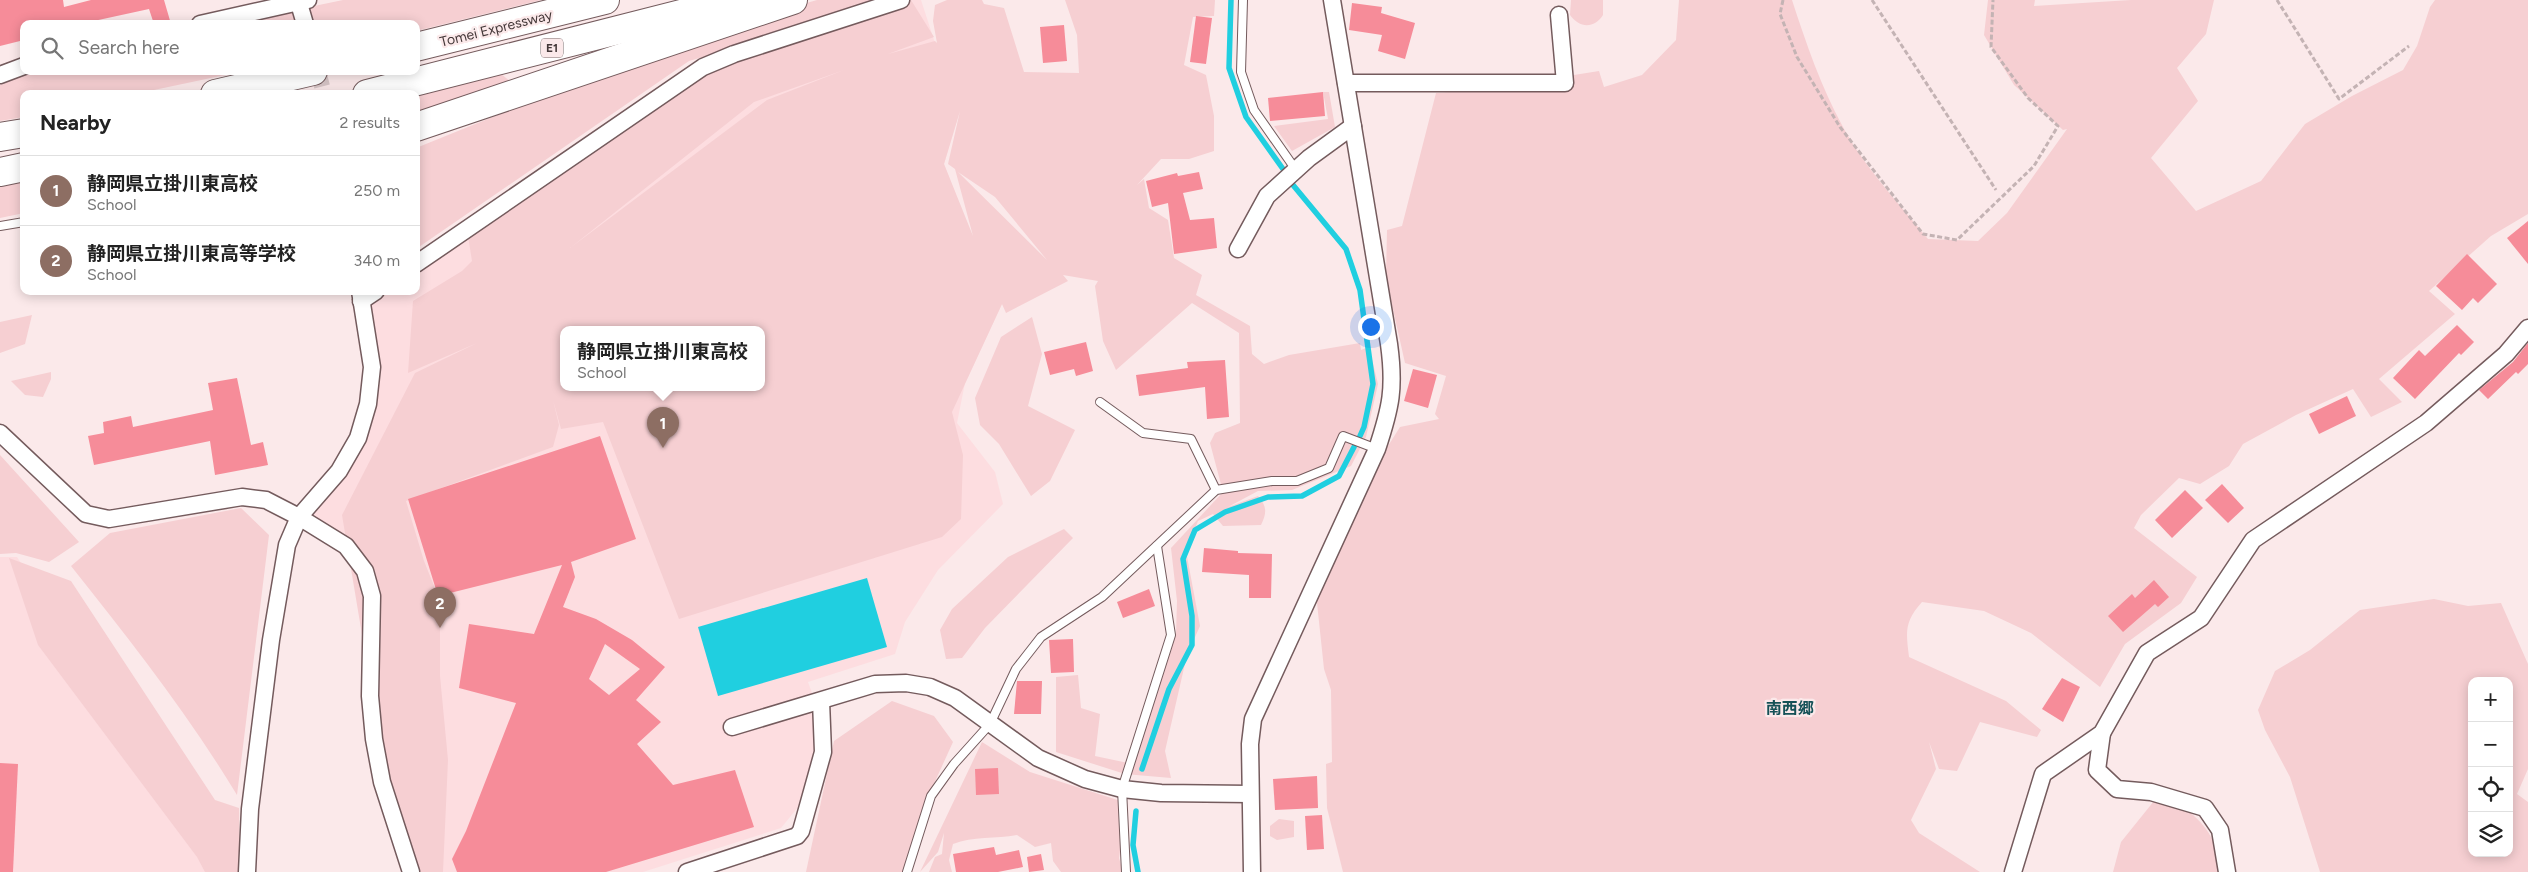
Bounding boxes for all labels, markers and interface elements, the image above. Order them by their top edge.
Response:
street label: Tomei Expressway [438,6,555,51]
search box [20,20,420,75]
icon: search [38,34,66,62]
text: Search here [78,36,180,59]
road number: E1 [541,38,563,58]
text: Nearby [40,110,111,135]
text: 2 results [340,113,400,132]
text: 静岡県立掛川東高校 [87,172,258,195]
text: 1 [53,181,59,200]
text: 250 m [354,181,400,200]
text: School [87,195,137,214]
text: 静岡県立掛川東高等学校 [87,242,296,265]
text: 2 [51,251,61,270]
text: 340 m [354,251,400,270]
text: School [87,265,137,284]
your location [1358,314,1384,340]
popup [560,326,765,391]
text: 静岡県立掛川東高校 [577,340,748,363]
text: School [577,363,626,382]
pin: 1 [647,407,679,448]
pin: 2 [424,587,456,628]
map controls [2468,677,2513,857]
button: + [2468,677,2513,722]
district label: 南西郷 [1766,699,1814,718]
button: − [2468,722,2513,767]
button: locate [2468,767,2513,812]
button: layers [2468,812,2513,857]

